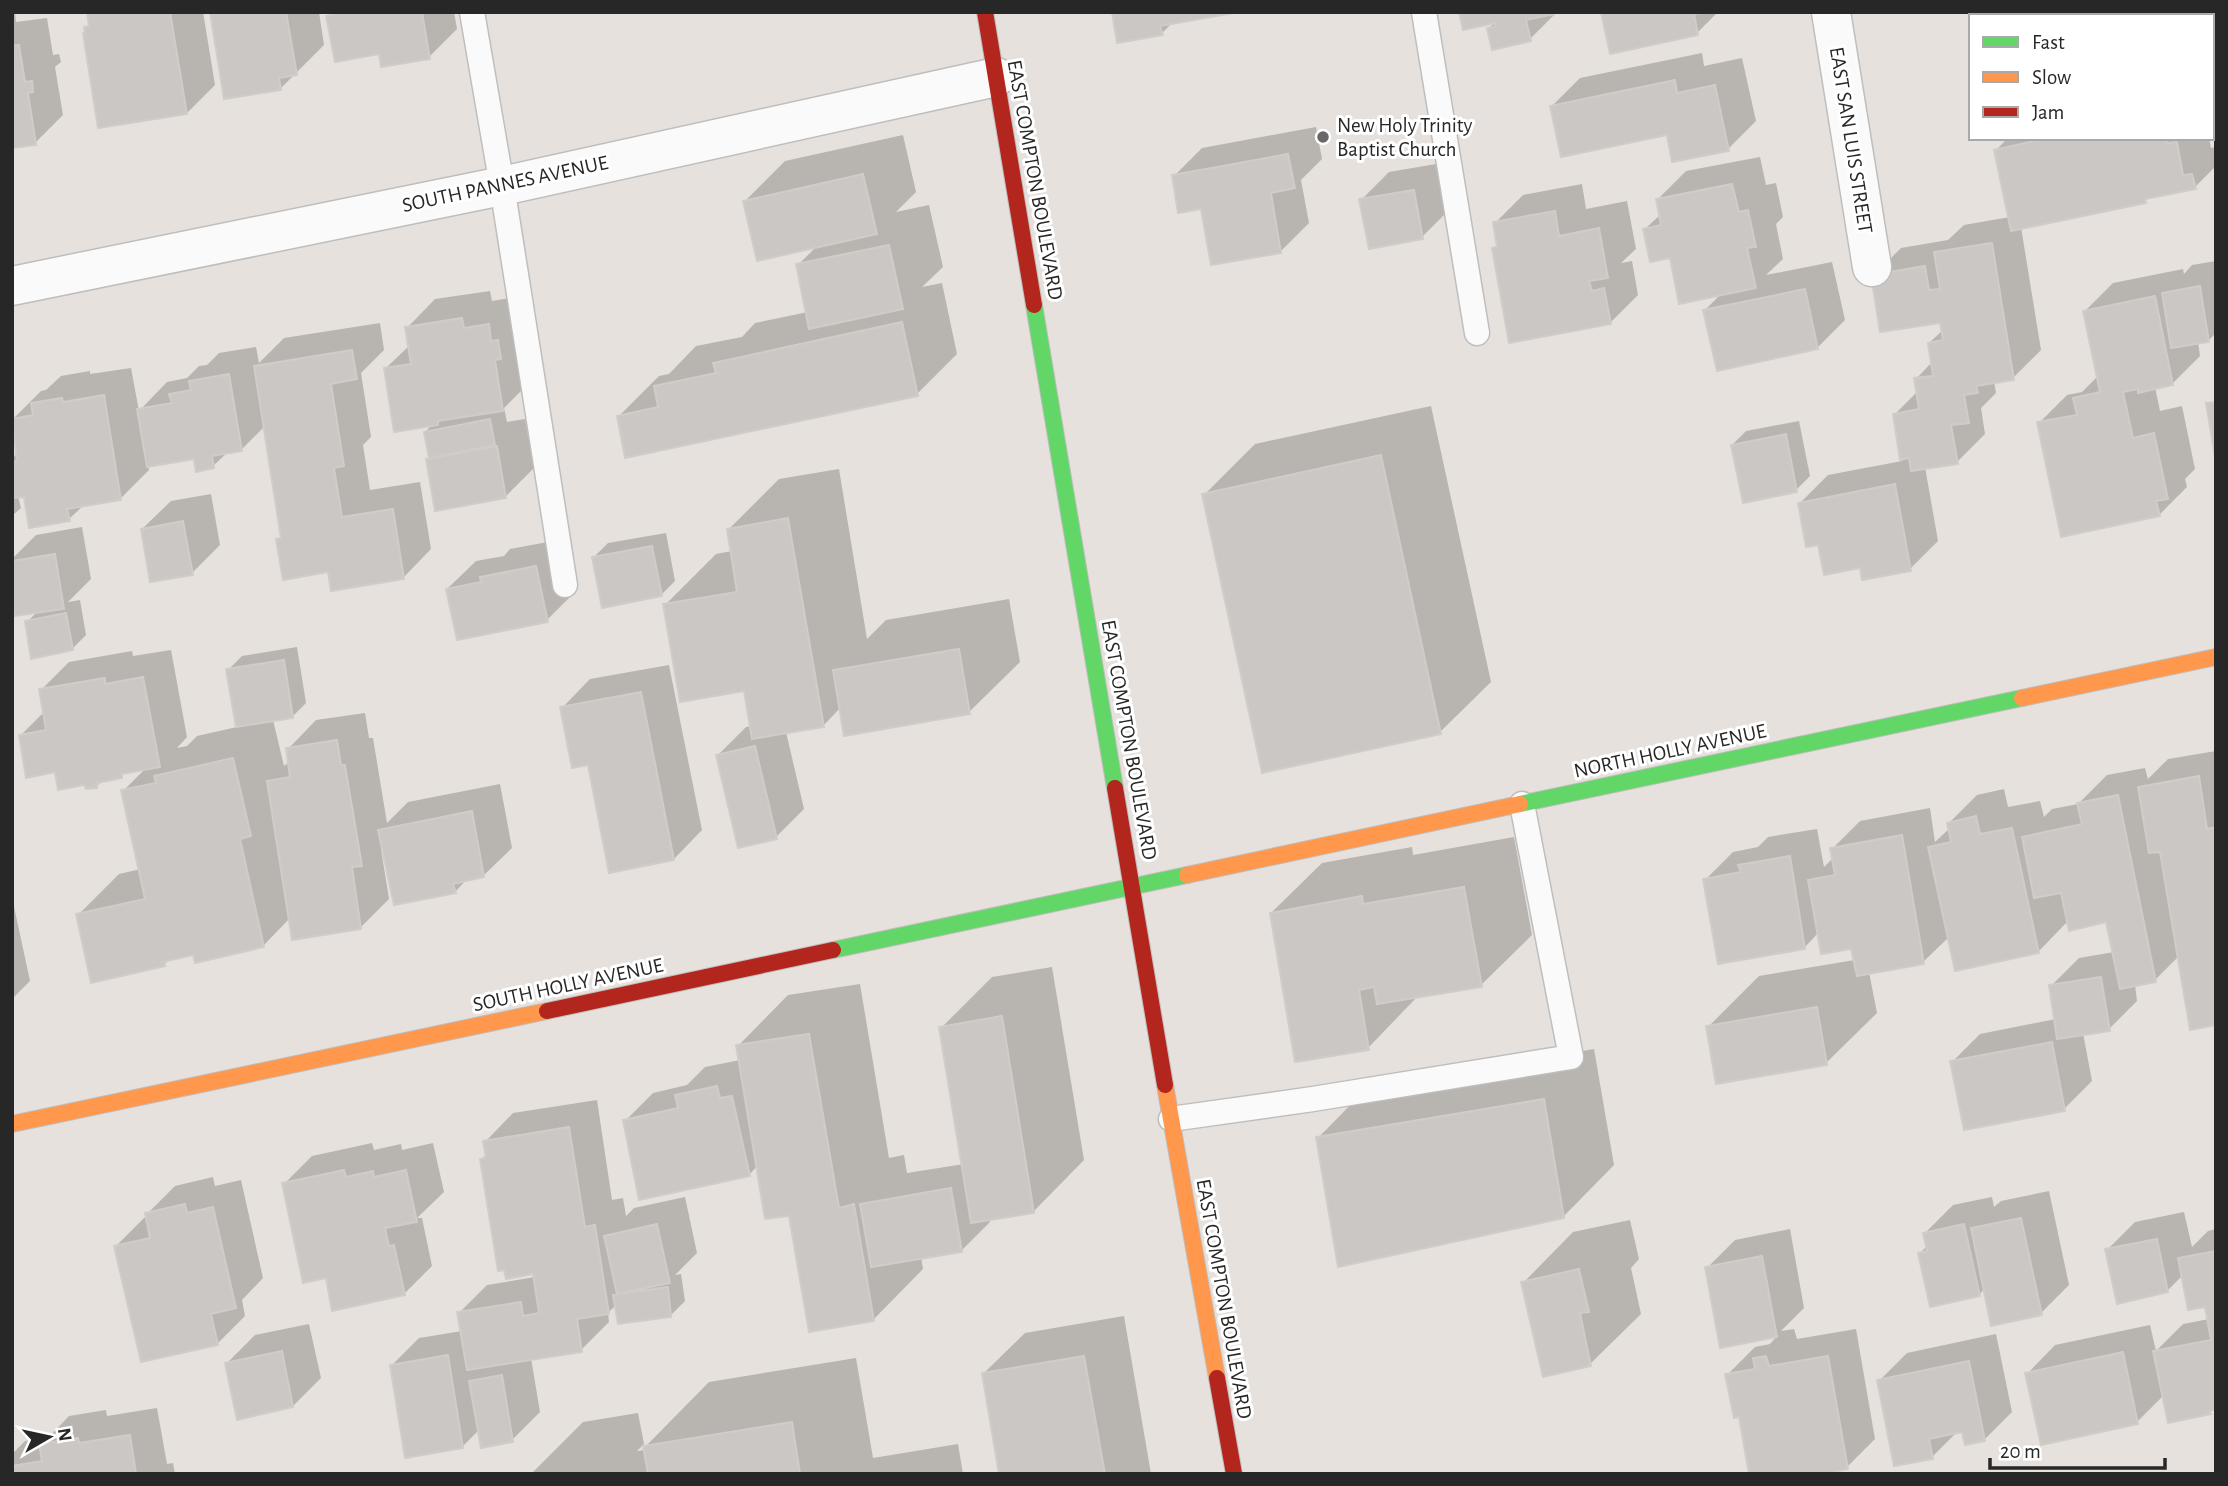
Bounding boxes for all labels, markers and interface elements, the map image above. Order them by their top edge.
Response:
legend [1969,14,2214,140]
text: Fast [2032,32,2065,53]
street label: EAST SAN LUIS STREET [1826,45,1876,235]
street label: EAST COMPTON BOULEVARD [1004,58,1066,302]
text: Slow [2032,67,2071,88]
text: Jam [2032,102,2064,123]
place label: New Holy Trinity Baptist Church [1337,115,1473,160]
marker: New Holy Trinity Baptist Church [1315,129,1331,145]
street label: SOUTH PANNES AVENUE [400,152,610,216]
street label: EAST COMPTON BOULEVARD [1098,618,1160,862]
street label: NORTH HOLLY AVENUE [1572,720,1768,782]
street label: SOUTH HOLLY AVENUE [471,955,665,1015]
street label: EAST COMPTON BOULEVARD [1193,1177,1255,1421]
north arrow [14,1402,84,1472]
scale bar [1990,1426,2165,1470]
text: N [54,1427,75,1443]
text: 20 m [2000,1441,2041,1462]

